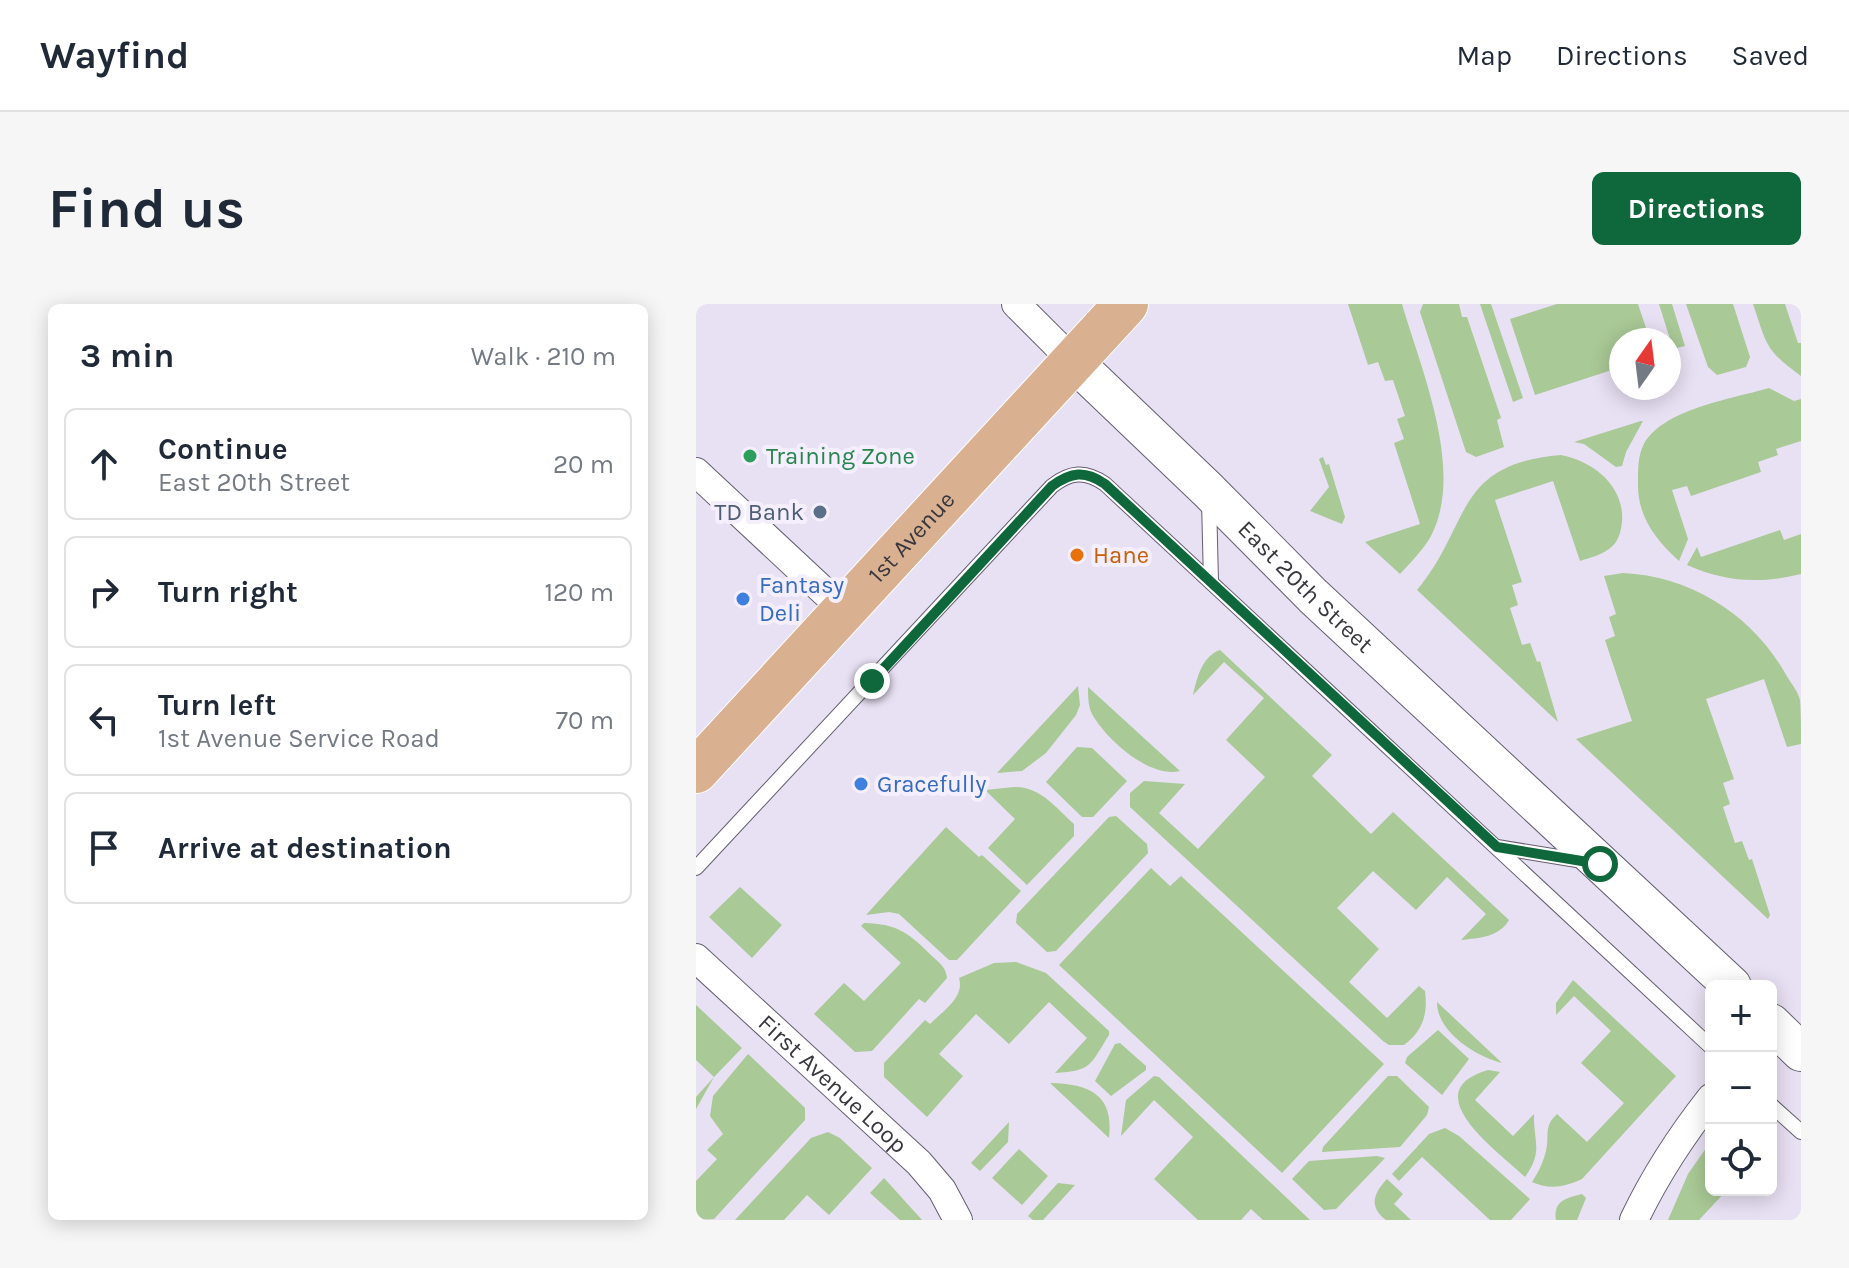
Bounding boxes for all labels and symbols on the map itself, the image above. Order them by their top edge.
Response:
north arrow [1609,328,1681,400]
place label: Training Zone [766,442,915,470]
marker: Training Zone [741,447,759,465]
street label: 1st Avenue [862,486,960,589]
place label: TD Bank [714,498,804,526]
marker: TD Bank [811,503,829,521]
street label: East 20th Street [1232,515,1379,659]
place label: Hane [1093,541,1149,569]
marker: Hane [1068,546,1086,564]
place label: Fantasy Deli [759,571,844,627]
marker: Fantasy Deli [734,590,752,608]
route end [854,663,890,699]
place label: Gracefully [877,770,986,798]
marker: Gracefully [852,775,870,793]
route start [1582,846,1618,882]
street label: First Avenue Loop [753,1009,913,1159]

